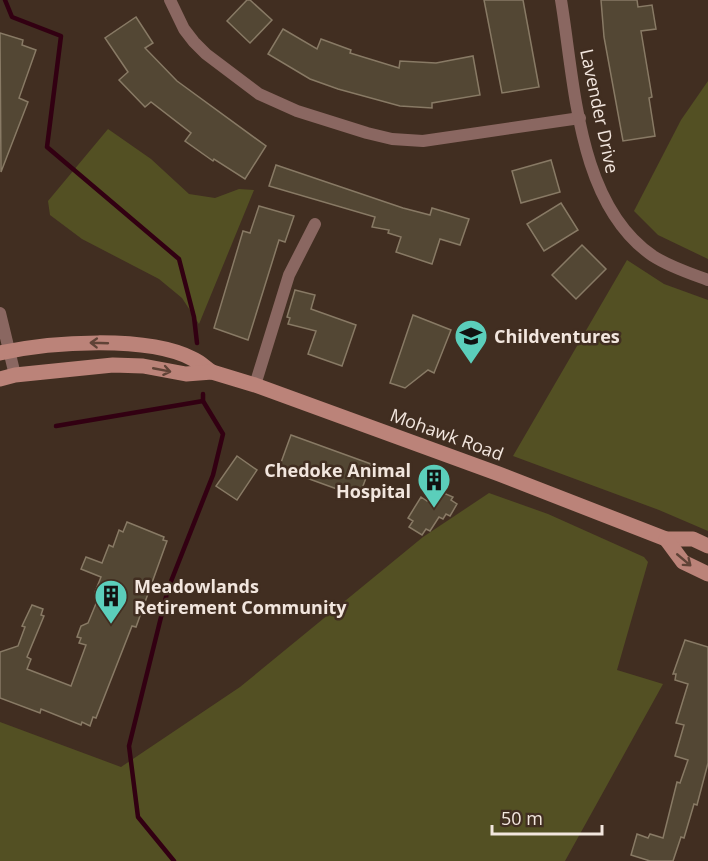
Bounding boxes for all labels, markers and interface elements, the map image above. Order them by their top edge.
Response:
street label: Lavender Drive [575,47,625,175]
school or university icon: Childventures [453,318,489,365]
place label: Childventures [494,324,620,348]
one-way arrow [90,337,110,348]
one-way arrow [151,365,171,376]
street label: Mohawk Road [387,402,507,466]
place label: Chedoke Animal Hospital [264,458,411,503]
building icon: Chedoke Animal Hospital [416,462,452,509]
one-way arrow [676,554,692,567]
place label: Meadowlands Retirement Community [134,574,347,619]
building icon: Meadowlands Retirement Community [93,578,129,625]
scale bar [492,798,602,836]
text: 50 m [501,806,543,830]

